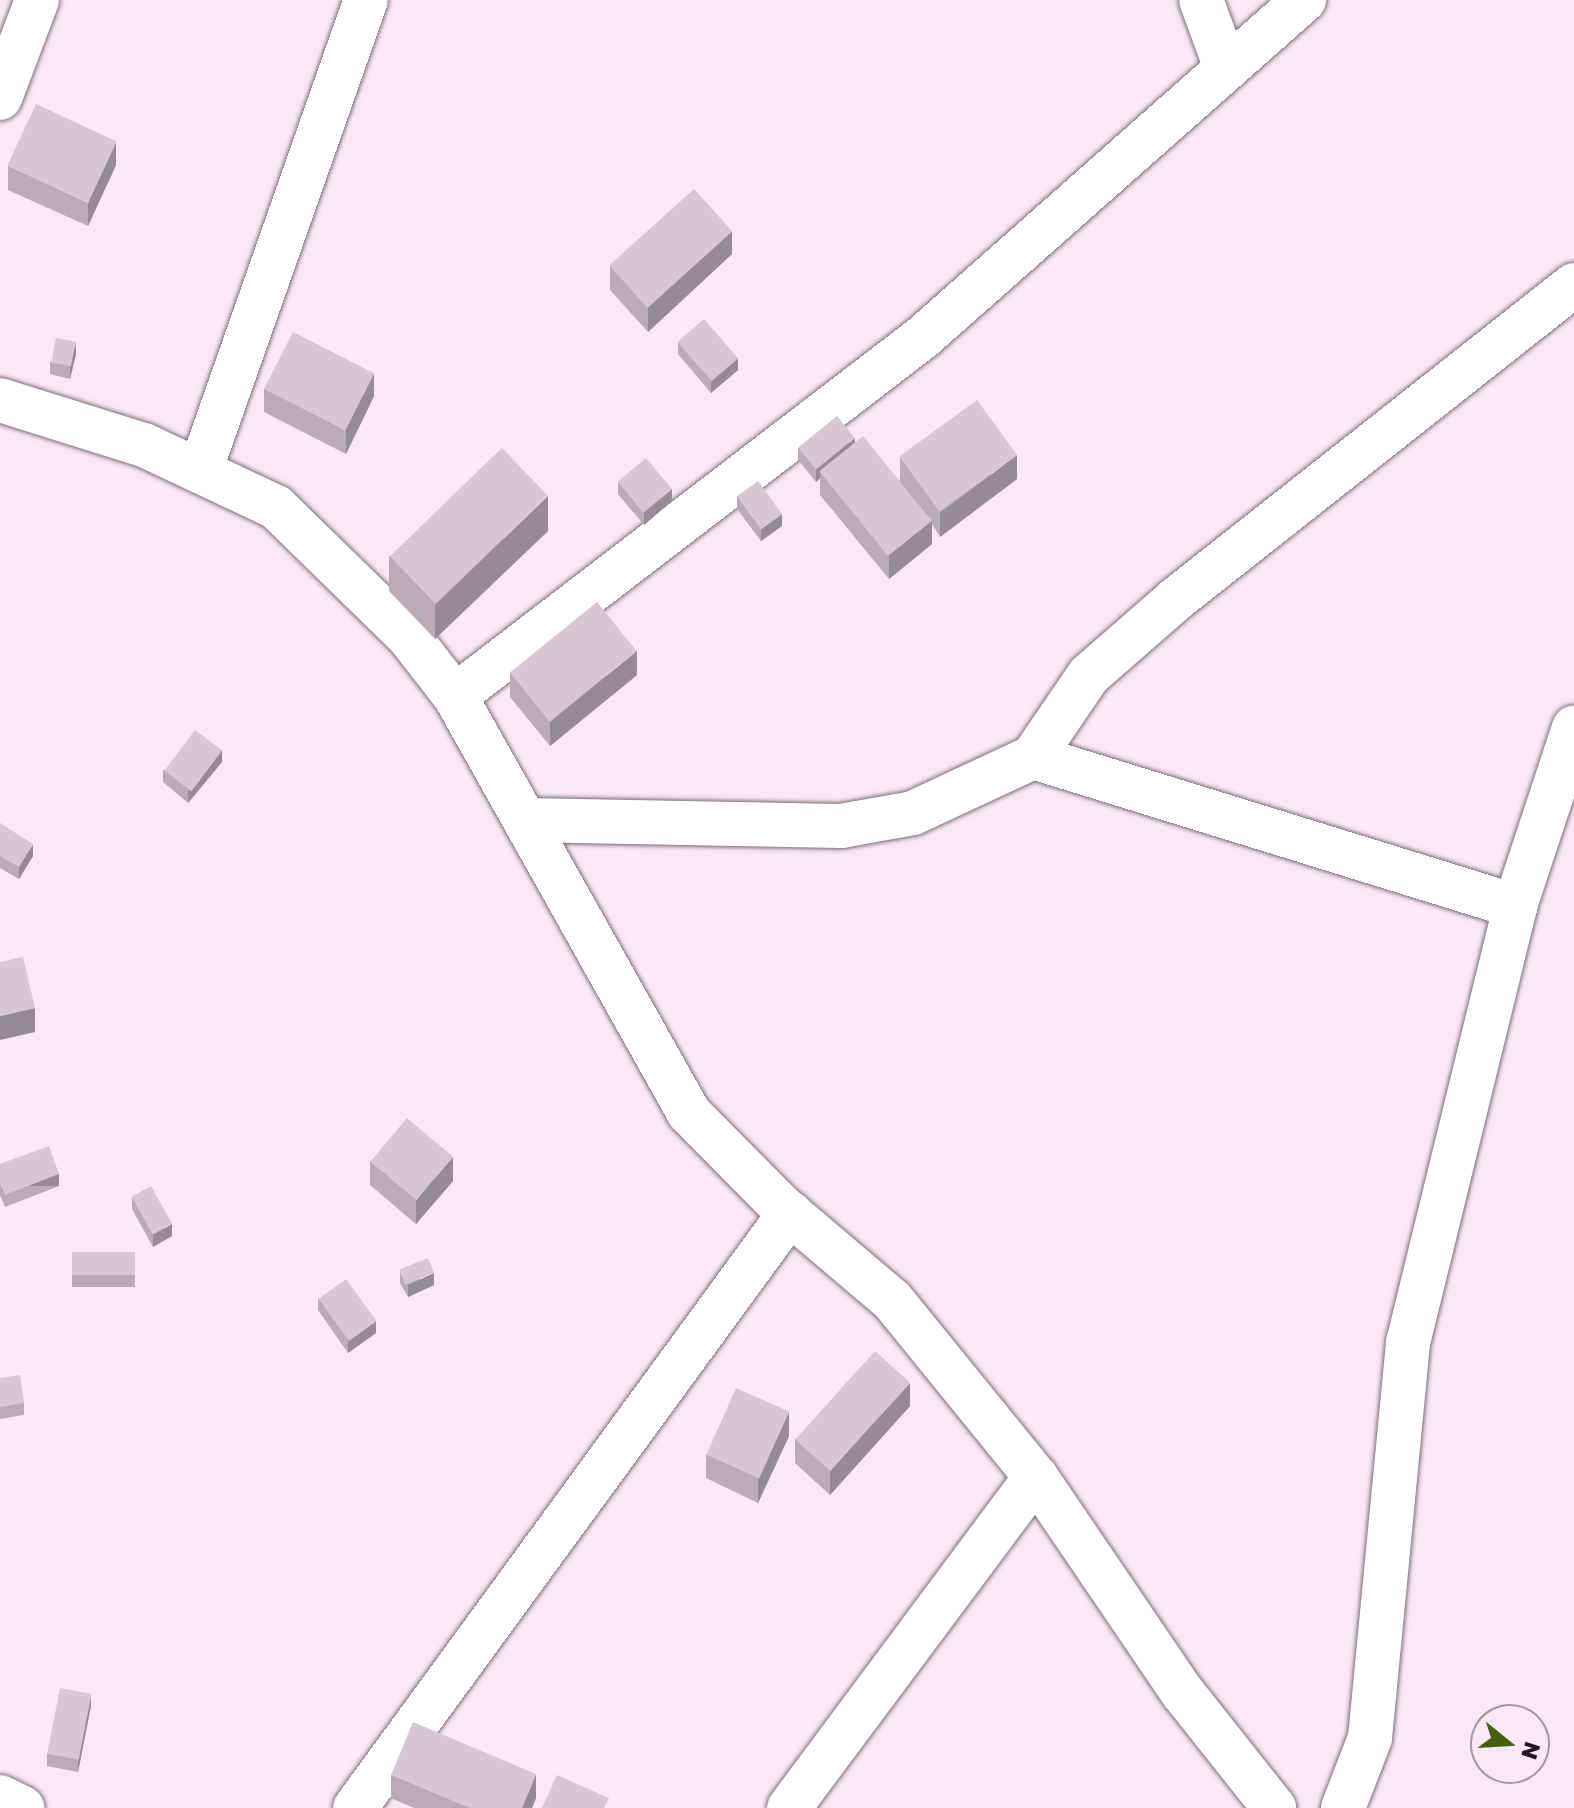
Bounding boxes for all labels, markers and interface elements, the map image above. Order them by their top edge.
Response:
north arrow [1470,1704,1550,1784]
text: N [1516,1739,1547,1763]

